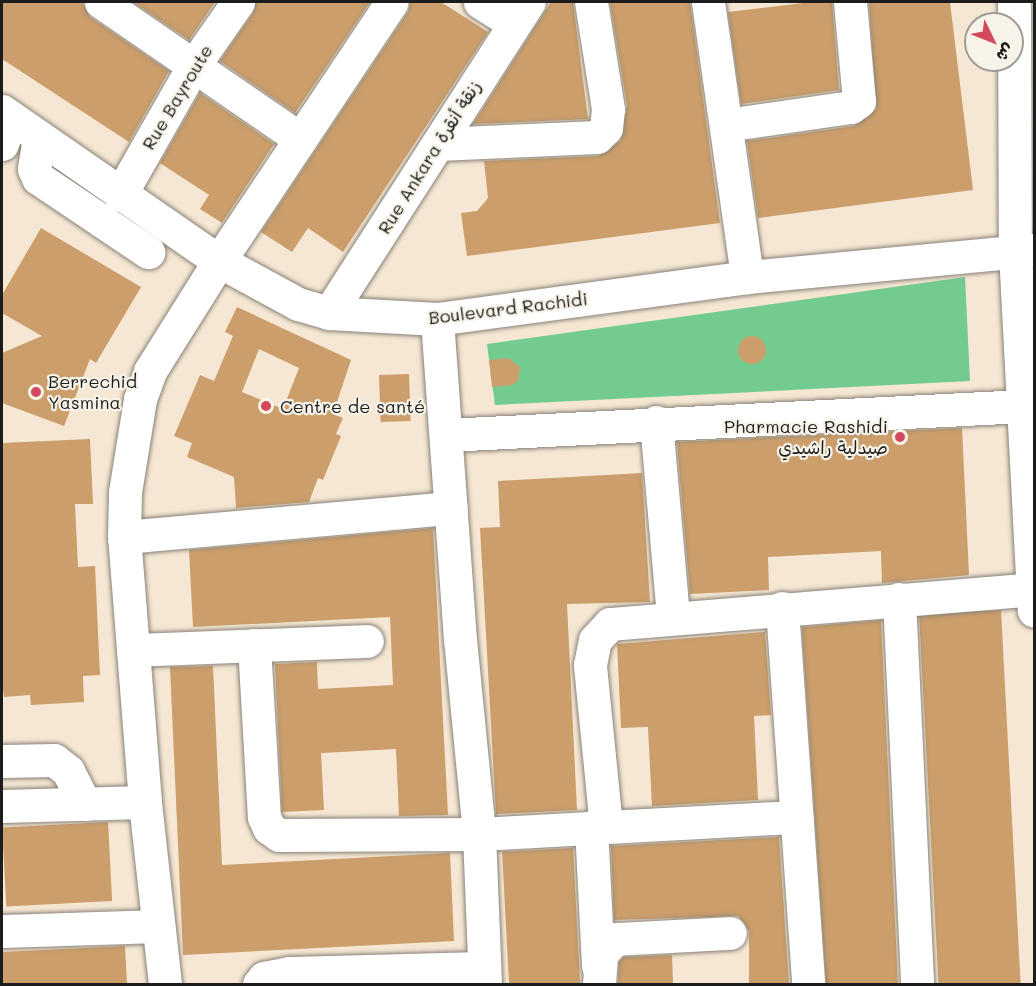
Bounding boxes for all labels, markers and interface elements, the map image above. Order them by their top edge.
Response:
north arrow [964,12,1024,72]
text: ش [992,40,1020,67]
street label: Rue Bayroute [137,41,217,153]
street label: Rue Ankara زنقة أنقرة [373,76,485,238]
street label: Boulevard Rachidi [427,288,589,328]
place label: Berrechid Yasmina [48,371,137,413]
marker: Berrechid Yasmina [29,385,43,399]
place label: Centre de santé [280,395,425,417]
marker: Centre de santé [257,397,275,415]
place label: Pharmacie Rashidi صيدلية راشيدي [724,416,888,458]
marker: Pharmacie Rashidi صيدلية راشيدي [893,430,907,444]

